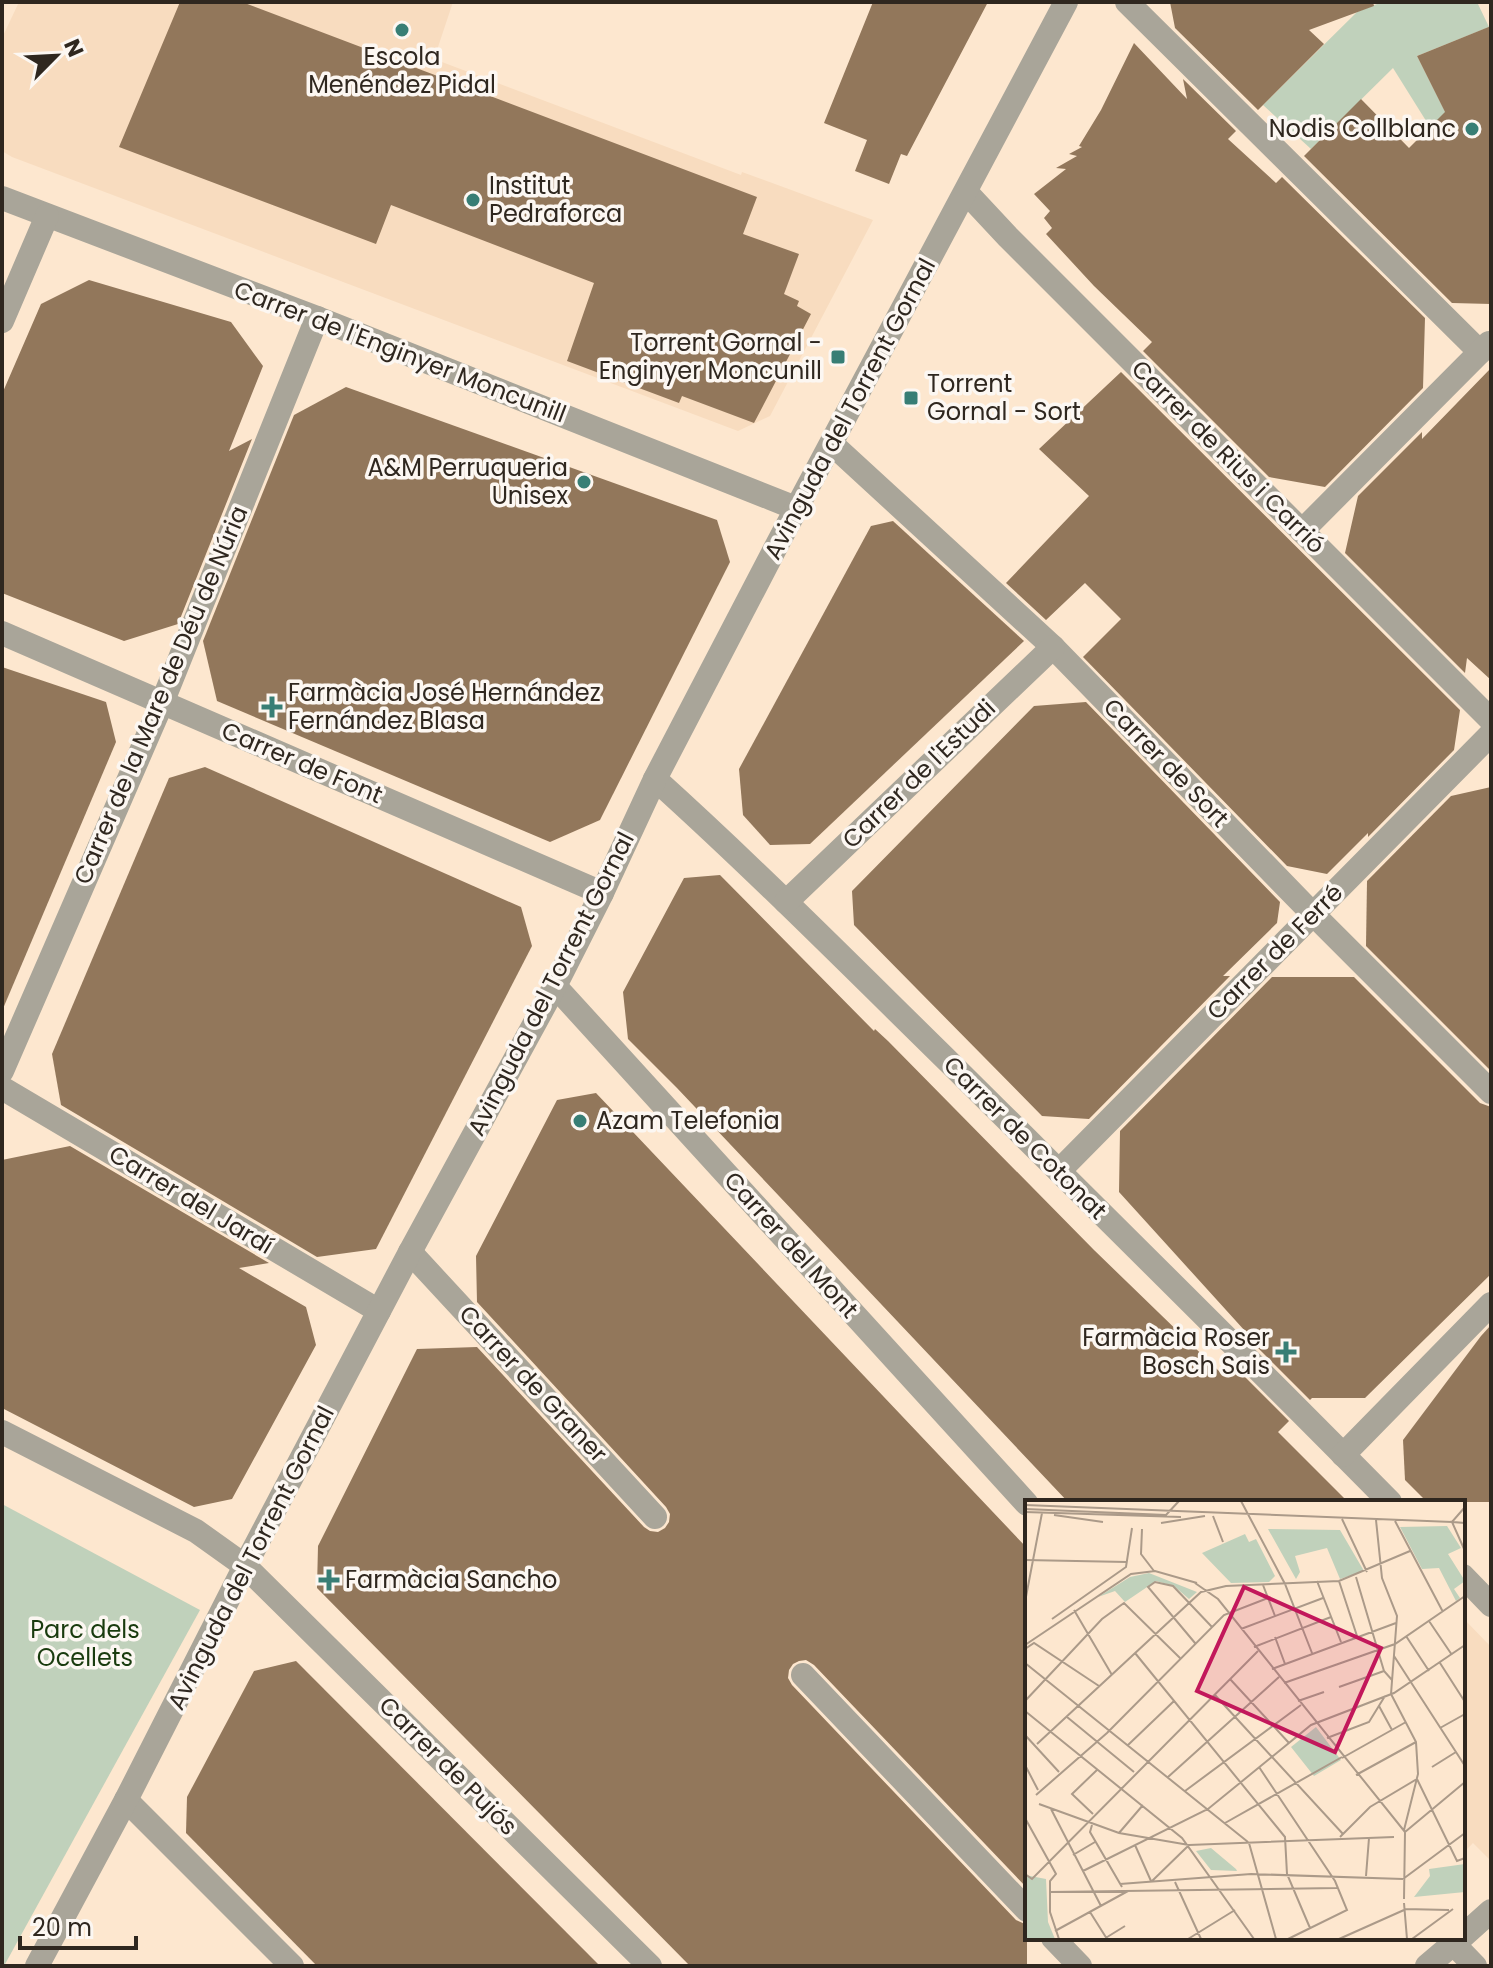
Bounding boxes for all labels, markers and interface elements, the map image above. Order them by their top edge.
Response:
north arrow [16,16,96,96]
marker: Escola Menéndez Pidal [393,21,411,39]
text: N [56,34,91,62]
place label: Escola Menéndez Pidal [308,40,496,101]
place label: Nodis Collblanc [1269,112,1456,145]
marker: Nodis Collblanc [1463,120,1481,138]
place label: Institut Pedraforca [489,169,622,230]
marker: Institut Pedraforca [464,191,482,209]
street label: Avinguda del Torrent Gornal [756,252,943,565]
street label: Carrer de l'Enginyer Moncunill [229,273,571,430]
place label: Torrent Gornal - Enginyer Moncunill [599,326,822,387]
marker: Torrent Gornal - Enginyer Moncunill [829,348,847,366]
street label: Carrer de Rius i Carrió [1124,353,1332,561]
place label: Torrent Gornal - Sort [927,367,1081,428]
marker: Torrent Gornal - Sort [902,389,920,407]
place label: A&M Perruqueria Unisex [367,451,568,512]
marker: A&M Perruqueria Unisex [575,473,593,491]
street label: Carrer de la Mare de Déu de Núria [66,501,255,889]
place label: Farmàcia José Hernández Fernández Blasa [288,676,601,737]
street label: Carrer de Sort [1096,691,1236,834]
street label: Carrer de l'Estudi [835,692,1002,855]
marker: Farmàcia José Hernández Fernández Blasa [263,698,281,716]
street label: Carrer de Font [217,714,388,811]
street label: Avinguda del Torrent Gornal [459,826,642,1141]
street label: Carrer de Ferré [1199,876,1350,1027]
street label: Carrer de Cotonat [936,1049,1114,1227]
place label: Azam Telefonia [596,1104,780,1137]
marker: Azam Telefonia [571,1112,589,1130]
street label: Carrer del Jardí [103,1137,280,1262]
street label: Carrer del Mont [717,1164,866,1325]
street label: Carrer de Graner [452,1298,615,1469]
place label: Farmàcia Roser Bosch Sais [1082,1321,1270,1382]
marker: Farmàcia Roser Bosch Sais [1277,1343,1295,1361]
street label: Avinguda del Torrent Gornal [159,1400,342,1715]
inset map [1025,1500,1465,1940]
place label: Farmàcia Sancho [345,1563,557,1596]
marker: Farmàcia Sancho [320,1571,338,1589]
park label: Parc dels Ocellets [30,1613,140,1674]
street label: Carrer de Pujós [372,1689,525,1842]
scale bar [20,1900,136,1950]
text: 20 m [32,1911,92,1944]

